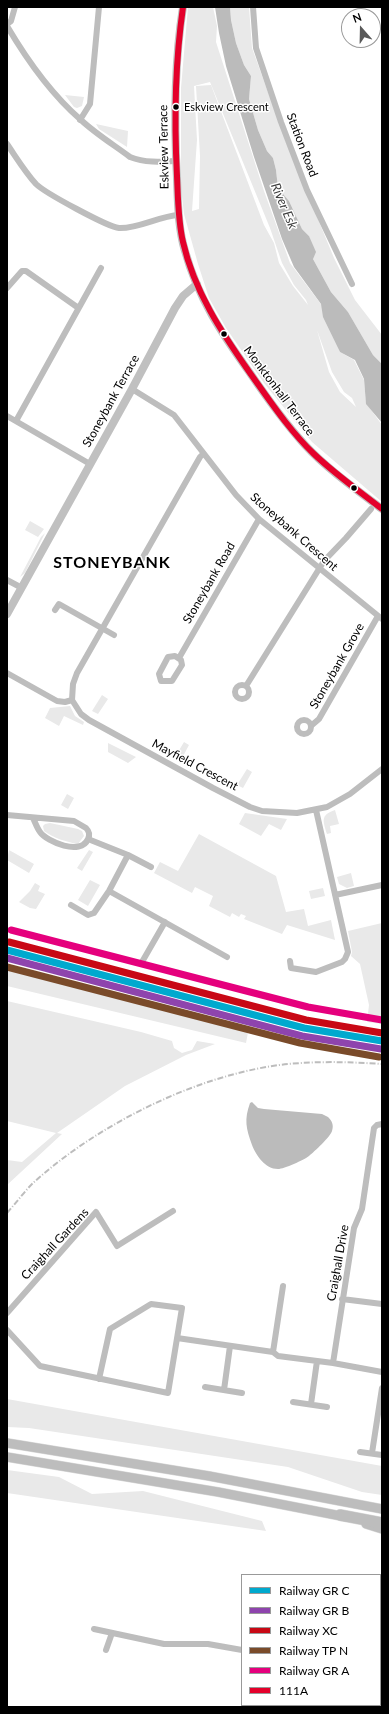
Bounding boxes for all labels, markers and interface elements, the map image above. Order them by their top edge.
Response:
north arrow [341,8,381,48]
text: N [351,10,363,25]
place label: Eskview Crescent [184,100,269,114]
marker: Eskview Crescent [171,102,181,112]
street label: Eskview Terrace [156,105,172,189]
street label: Station Road [283,111,321,179]
water label: River Esk [267,181,301,231]
unlabelled marker [219,329,229,339]
street label: Monktonhall Terrace [241,343,317,439]
street label: Stoneybank Terrace [80,352,142,450]
unlabelled marker [349,483,359,493]
street label: Stoneybank Crescent [247,490,341,574]
street label: Stoneybank Road [180,540,238,626]
district label: STONEYBANK [53,553,171,573]
street label: Stoneybank Grove [307,621,367,711]
street label: Mayfield Crescent [150,736,240,794]
street label: Craighall Gardens [18,1205,92,1283]
street label: Craighall Drive [324,1224,352,1302]
legend [241,1574,381,1706]
text: Railway GR C [279,1583,350,1598]
text: Railway GR B [279,1603,349,1618]
text: Railway XC [279,1623,338,1638]
text: Railway TP N [279,1643,348,1658]
text: Railway GR A [279,1663,349,1678]
text: 111A [279,1683,308,1698]

